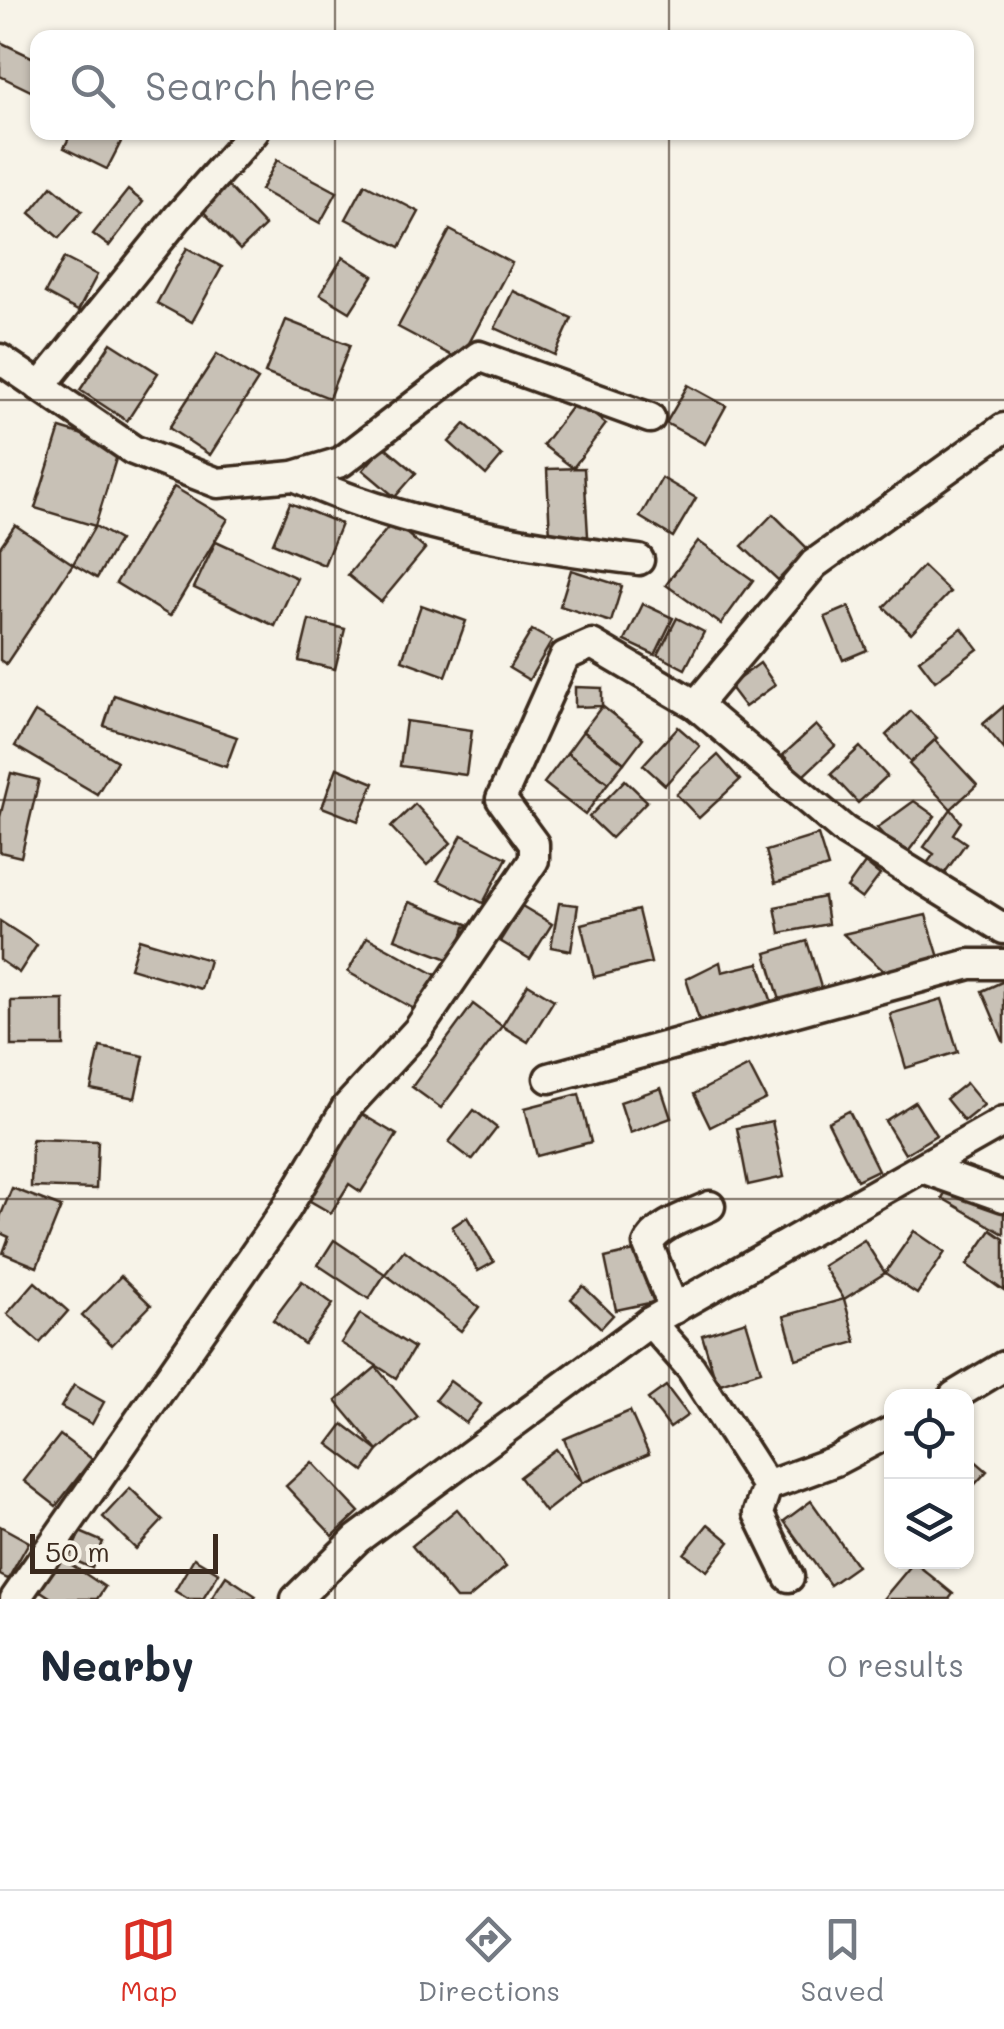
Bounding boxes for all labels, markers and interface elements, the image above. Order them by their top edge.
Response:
search box [30,30,974,140]
icon: search [65,58,120,113]
text: Search here [145,60,376,110]
map controls [884,1389,974,1569]
button: locate [884,1389,974,1479]
button: layers [884,1479,974,1569]
scale bar [30,1529,218,1574]
text: 50 m [45,1533,110,1569]
text: Nearby [40,1637,194,1692]
text: 0 results [827,1643,964,1685]
tab: Map [120,1912,177,2008]
tab: Directions [418,1912,560,2008]
tab: Saved [801,1912,884,2008]

